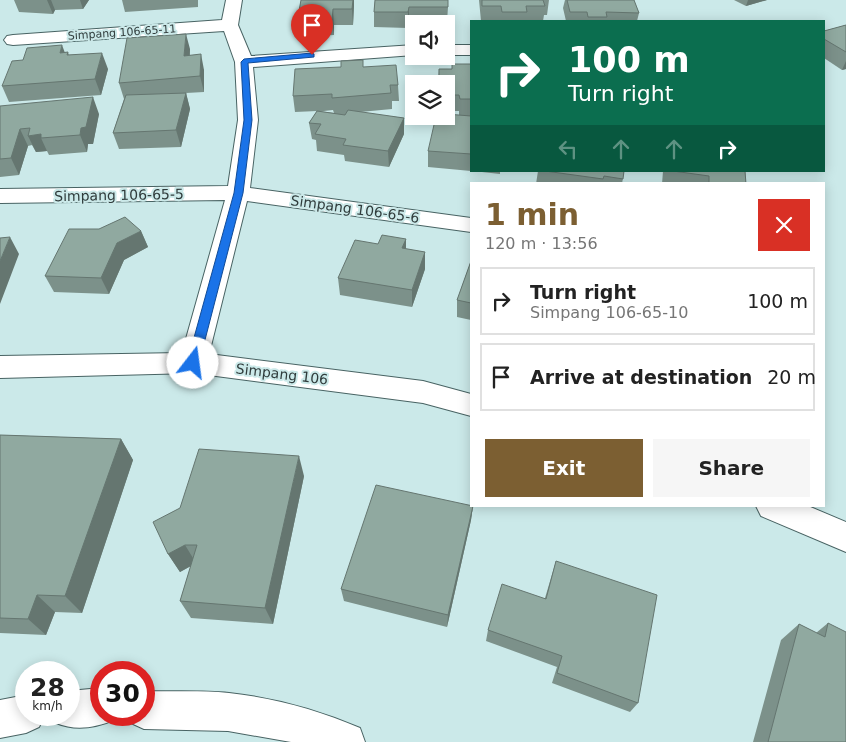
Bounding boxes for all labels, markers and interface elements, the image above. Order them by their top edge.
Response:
pin [291,4,333,55]
icon: arrive [298,11,326,39]
map controls [405,15,455,125]
button: sound [405,15,455,65]
street label: Simpang 106-65-11 [67,22,177,43]
icon: right [485,40,550,105]
text: 100 m [568,40,690,80]
button: layers [405,75,455,125]
text: Turn right [568,81,673,106]
icon: left [554,135,582,163]
icon: ahead [607,135,635,163]
icon: ahead [660,135,688,163]
icon: right [713,135,741,163]
street label: Simpang 106-65-5 [54,186,184,204]
street label: Simpang 106-65-6 [290,192,420,226]
text: 1 min [485,197,579,232]
button: close [758,199,810,251]
text: 120 m · 13:56 [485,234,598,253]
text: Turn right [530,281,636,303]
icon: right [487,287,515,315]
text: 100 m [747,290,808,312]
text: Simpang 106-65-10 [530,303,688,322]
position arrow [166,336,218,388]
street label: Simpang 106 [235,360,329,388]
icon: arrive [487,363,515,391]
text: Arrive at destination [530,366,752,388]
text: 20 m [767,366,816,388]
button: Exit [485,439,643,497]
button: Share [653,439,810,497]
speed limit sign: 30 [90,661,155,726]
text: 28 [30,673,65,702]
text: km/h [32,699,63,713]

